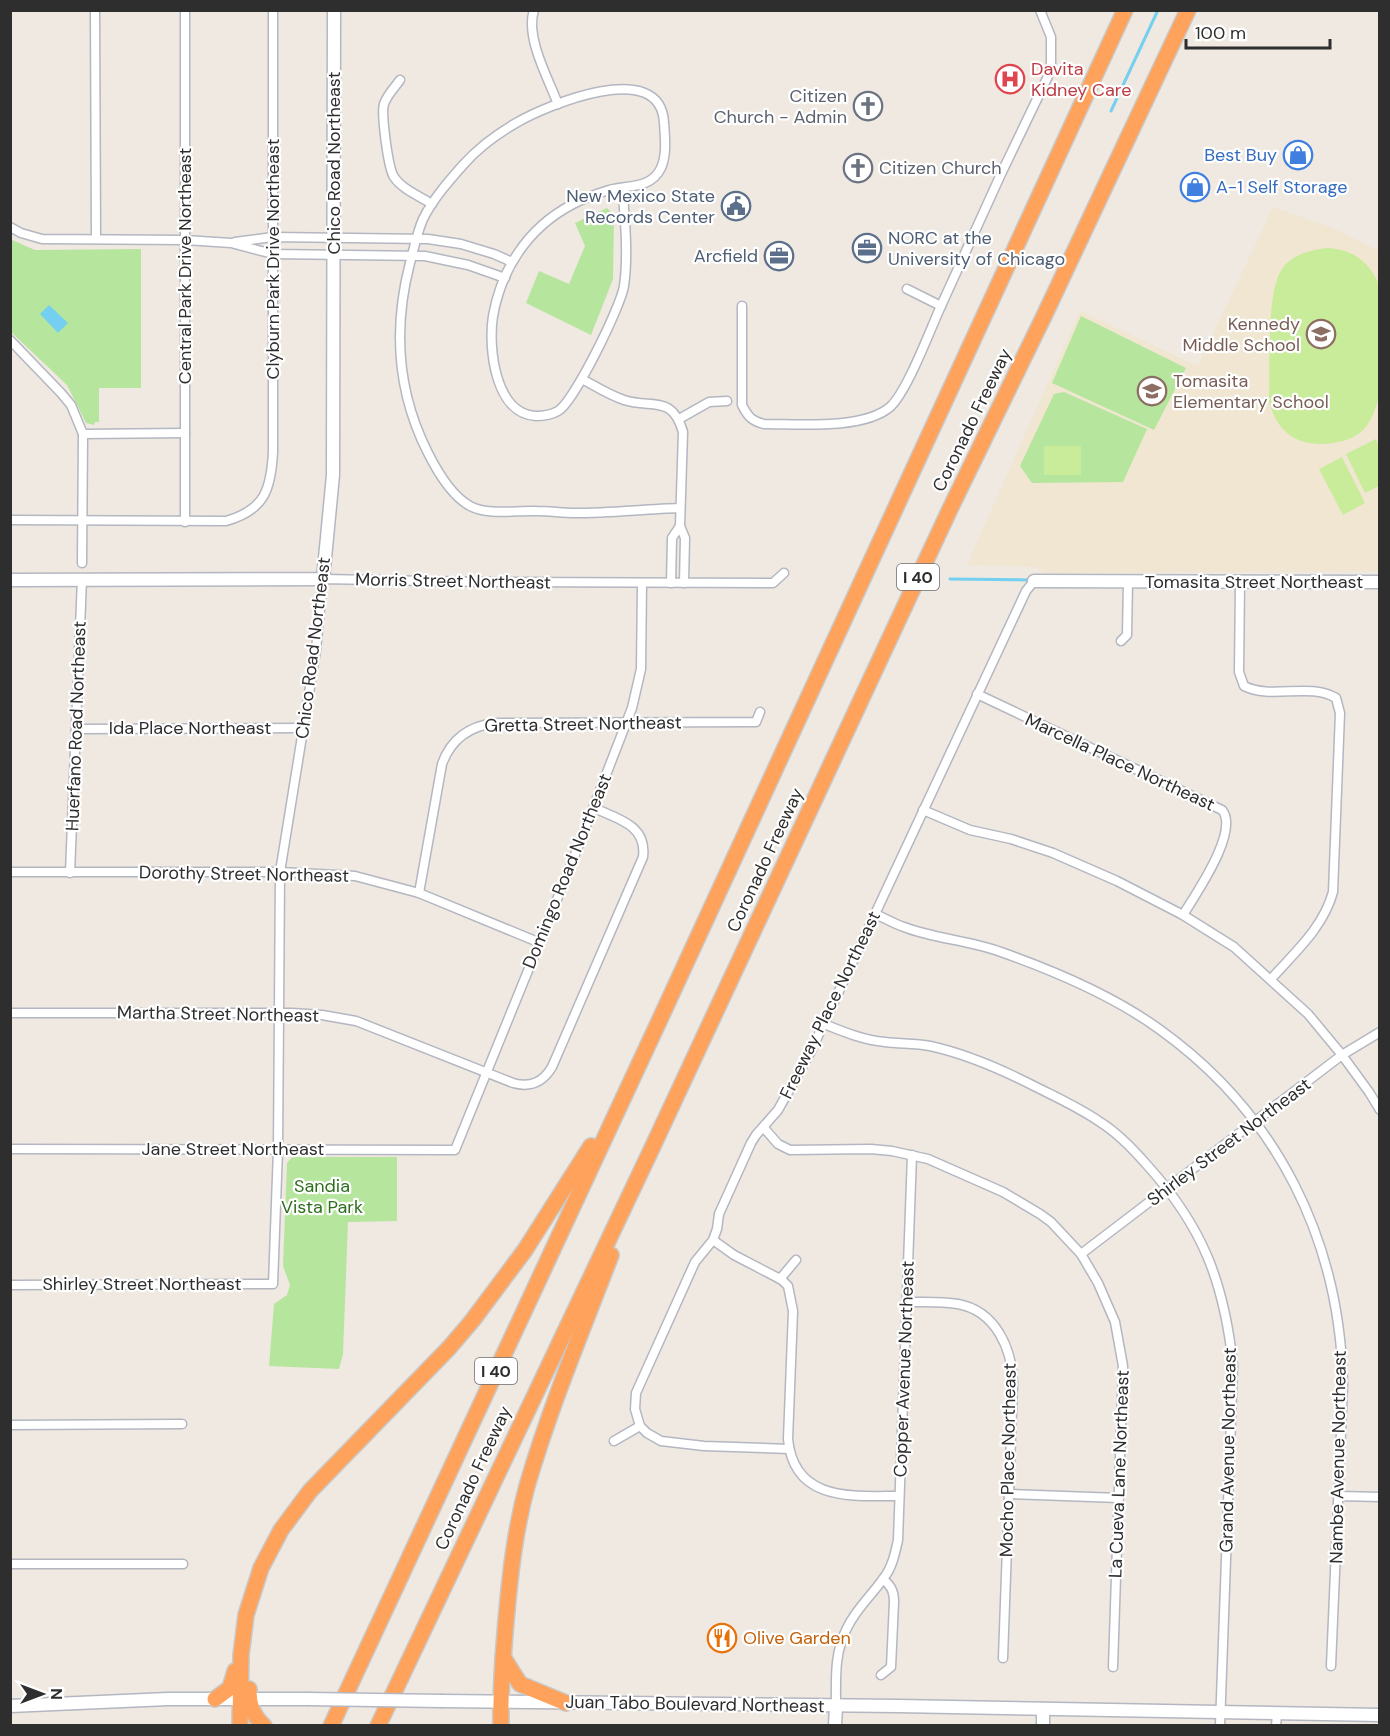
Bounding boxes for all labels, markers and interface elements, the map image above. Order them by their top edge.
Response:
scale bar [1186,12,1330,50]
text: 100 m [1195,21,1246,45]
place label: Davita Kidney Care [1031,57,1131,102]
hospital icon: Davita Kidney Care [994,63,1026,95]
street label: Chico Road Northeast [322,72,346,254]
place label: Citizen Church - Admin [714,84,847,129]
church icon: Citizen Church - Admin [852,90,884,122]
street label: Clyburn Park Drive Northeast [261,139,285,379]
shop icon: Best Buy [1282,139,1314,171]
place label: Best Buy [1204,143,1277,167]
street label: Central Park Drive Northeast [173,148,197,384]
church icon: Citizen Church [842,152,874,184]
place label: Citizen Church [879,156,1002,180]
shop icon: A-1 Self Storage [1179,171,1211,203]
place label: A-1 Self Storage [1216,175,1347,199]
place label: New Mexico State Records Center [566,184,715,229]
public building icon: New Mexico State Records Center [720,190,752,222]
place label: NORC at the University of Chicago [888,226,1065,271]
office icon: NORC at the University of Chicago [851,232,883,264]
office icon: Arcfield [763,240,795,272]
place label: Arcfield [694,244,758,268]
place label: Kennedy Middle School [1182,312,1300,357]
school or university icon: Kennedy Middle School [1305,318,1337,350]
street label: Coronado Freeway [927,344,1017,496]
place label: Tomasita Elementary School [1173,369,1329,414]
school or university icon: Tomasita Elementary School [1136,375,1168,407]
street label: Chico Road Northeast [290,556,336,740]
road number: I 40 [897,564,939,590]
street label: Morris Street Northeast [355,567,551,595]
street label: Tomasita Street Northeast [1145,570,1363,594]
street label: Huerfano Road Northeast [60,620,92,832]
street label: Marcella Place Northeast [1021,707,1219,817]
street label: Gretta Street Northeast [484,710,682,738]
street label: Ida Place Northeast [109,716,271,740]
street label: Domingo Road Northeast [517,770,617,972]
street label: Coronado Freeway [721,784,809,936]
street label: Dorothy Street Northeast [139,860,349,888]
street label: Freeway Place Northeast [774,907,886,1103]
street label: Martha Street Northeast [117,1000,319,1028]
street label: Shirley Street Northeast [1142,1072,1316,1212]
street label: Jane Street Northeast [142,1137,324,1161]
park label: Sandia Vista Park [281,1174,363,1219]
street label: Copper Avenue Northeast [888,1260,920,1478]
street label: Shirley Street Northeast [42,1272,242,1296]
street label: Grand Avenue Northeast [1214,1347,1242,1553]
street label: Nambe Avenue Northeast [1324,1350,1352,1564]
road number: I 40 [475,1358,517,1384]
street label: Mocho Place Northeast [994,1363,1022,1557]
street label: La Cueva Lane Northeast [1103,1370,1135,1578]
street label: Coronado Freeway [429,1402,517,1554]
restaurant icon: Olive Garden [706,1622,738,1654]
place label: Olive Garden [743,1626,851,1650]
north arrow [12,1664,72,1724]
text: N [46,1688,67,1700]
street label: Juan Tabo Boulevard Northeast [565,1690,825,1718]

